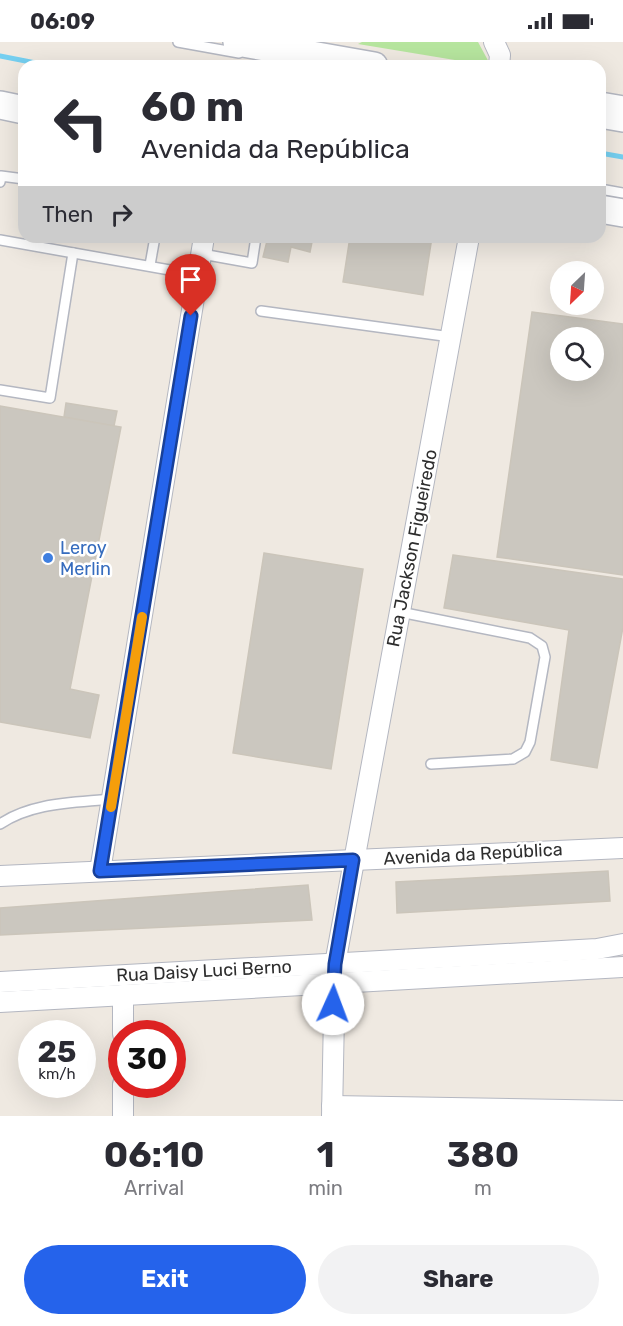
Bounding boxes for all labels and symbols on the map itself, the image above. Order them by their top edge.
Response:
pin [165,254,216,316]
north arrow [550,261,604,315]
street label: Rua Jackson Figueiredo [382,447,442,649]
place label: Leroy Merlin [60,537,111,580]
marker: Leroy Merlin [41,551,55,565]
street label: Avenida da República [383,838,563,870]
street label: Rua Daisy Luci Berno [116,955,292,987]
position arrow [301,972,365,1036]
speed limit sign: 30 [108,1020,186,1098]

